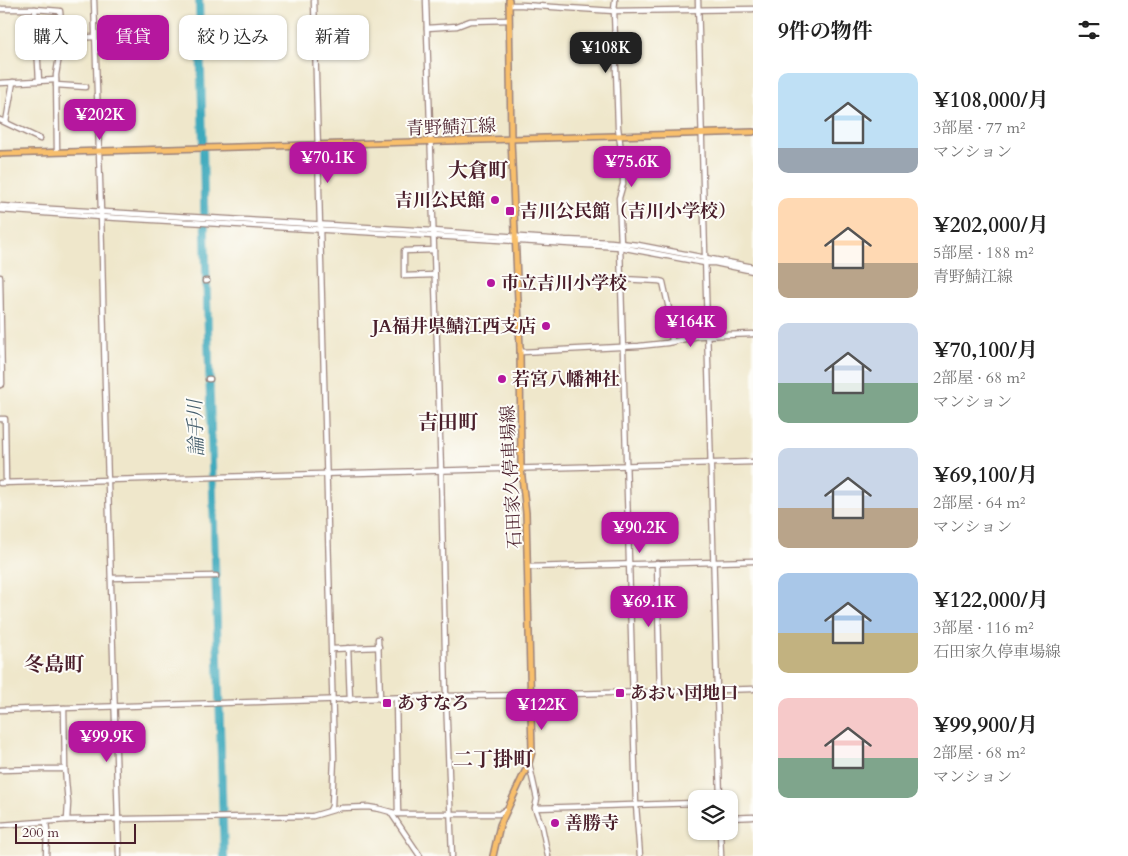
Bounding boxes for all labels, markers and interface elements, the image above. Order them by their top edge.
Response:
chip: 購入 [15,15,87,60]
chip: 賃貸 [97,15,169,60]
chip: 絞り込み [179,15,287,60]
chip: 新着 [297,15,369,60]
icon: filters [1075,16,1103,44]
text: 9件の物件 [778,17,873,46]
pin: ¥108K [571,32,641,74]
text: ¥108K [581,37,631,59]
text: ¥108,000/月 [933,86,1049,115]
icon: home [818,93,878,153]
pin: ¥202K [65,98,135,141]
text: ¥202K [75,104,125,126]
street label: 青野鯖江線 [406,113,496,142]
text: 3部屋 · 77 m² [933,117,1025,139]
text: マンション [933,141,1012,163]
pin: ¥70.1K [287,142,369,184]
pin: ¥75.6K [591,146,673,188]
text: ¥70.1K [301,147,355,169]
text: ¥75.6K [605,151,659,173]
district label: 大倉町 [448,157,509,184]
place label: 吉川公民館 [395,188,485,213]
marker: 吉川公民館 [489,194,501,206]
place label: 吉川公民館（吉川小学校） [520,199,736,224]
marker: 吉川公民館（吉川小学校） [504,205,516,217]
text: ¥202,000/月 [933,211,1049,240]
icon: home [818,218,878,278]
text: 5部屋 · 188 m² [933,242,1034,264]
text: 青野鯖江線 [933,266,1013,288]
place label: 市立吉川小学校 [501,271,627,296]
marker: 市立吉川小学校 [485,277,497,289]
pin: ¥164K [656,306,726,348]
text: ¥164K [666,311,716,333]
place label: JA福井県鯖江西支店 [369,314,536,339]
marker: JA福井県鯖江西支店 [540,320,552,332]
text: ¥70,100/月 [933,336,1038,365]
icon: home [818,343,878,403]
place label: 若宮八幡神社 [512,367,620,392]
text: 2部屋 · 68 m² [933,367,1025,389]
marker: 若宮八幡神社 [496,373,508,385]
text: マンション [933,391,1012,413]
water label: 論手川 [182,397,210,457]
street label: 石田家久停車場線 [495,404,528,550]
district label: 吉田町 [418,409,479,436]
text: ¥69,100/月 [933,461,1038,490]
icon: home [818,468,878,528]
text: 2部屋 · 64 m² [933,492,1025,514]
pin: ¥90.2K [599,512,681,554]
text: マンション [933,516,1012,538]
text: ¥90.2K [613,517,667,539]
pin: ¥69.1K [608,586,690,628]
text: ¥122,000/月 [933,586,1049,615]
text: ¥69.1K [622,591,676,613]
icon: home [818,593,878,653]
text: 3部屋 · 116 m² [933,617,1034,639]
text: 石田家久停車場線 [933,641,1061,663]
district label: 冬島町 [24,651,85,678]
place label: あおい団地口 [630,681,738,706]
marker: あおい団地口 [614,687,626,699]
pin: ¥122K [507,688,577,731]
place label: あすなろ [397,691,469,716]
text: ¥122K [517,694,567,716]
marker: あすなろ [381,697,393,709]
text: ¥99,900/月 [933,711,1038,740]
icon: home [818,718,878,778]
pin: ¥99.9K [66,720,148,763]
text: ¥99.9K [80,726,134,748]
text: 2部屋 · 68 m² [933,742,1025,764]
district label: 二丁掛町 [453,746,534,773]
text: マンション [933,766,1012,788]
map controls [688,790,738,840]
button: layers [688,790,738,840]
place label: 善勝寺 [565,811,619,836]
marker: 善勝寺 [549,817,561,829]
scale bar [15,821,136,844]
text: 200 m [22,823,59,842]

